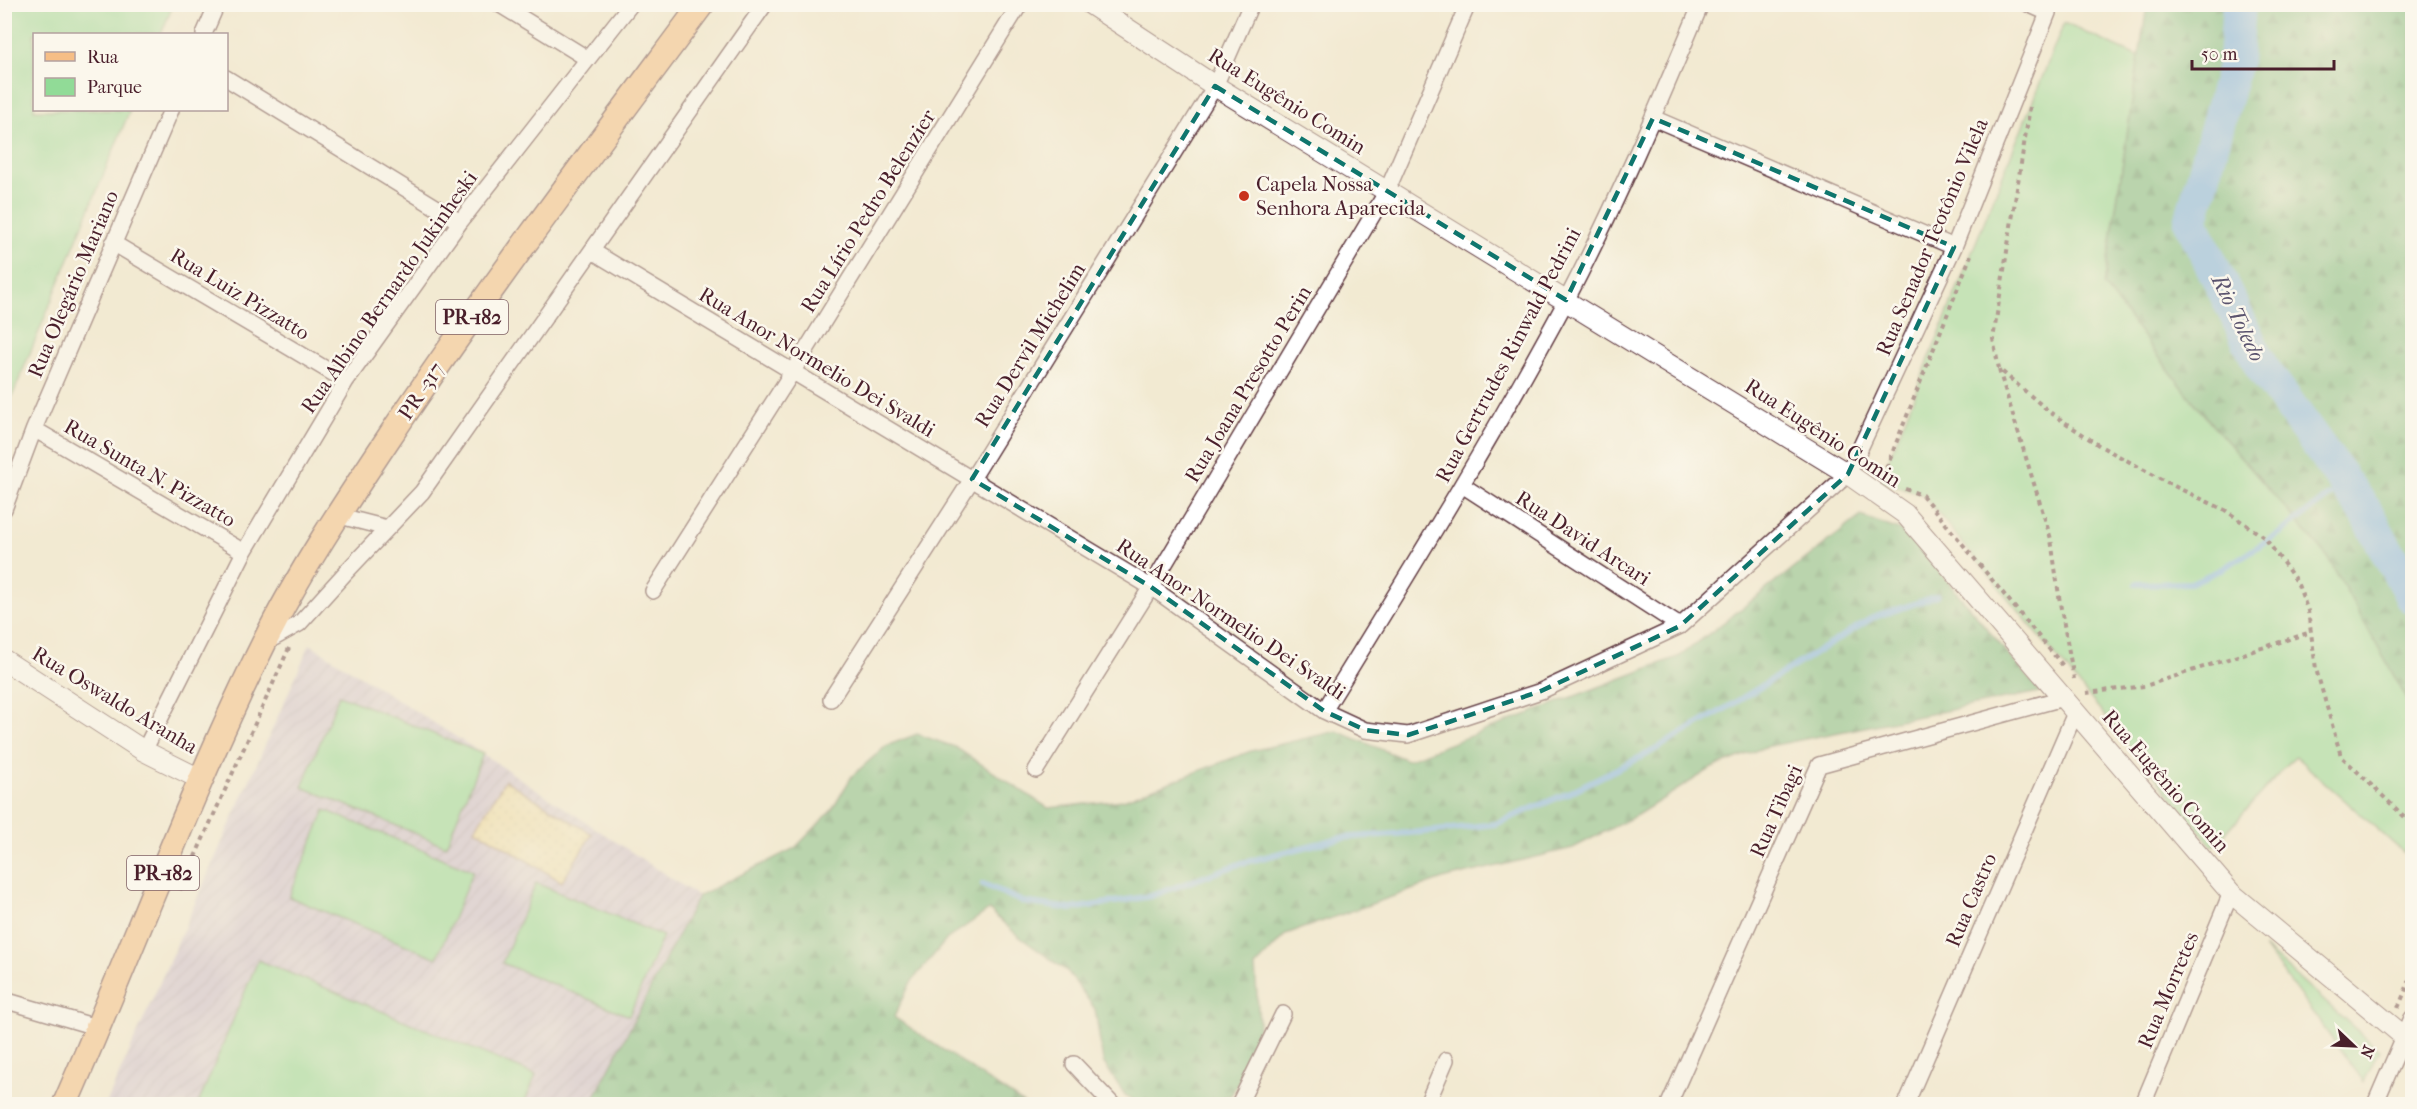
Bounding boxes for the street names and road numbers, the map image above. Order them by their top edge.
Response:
street label: Rua Eugênio Comin [1204,43,1370,159]
street label: Rua Lírio Pedro Belenzier [796,105,940,317]
street label: Rua Senador Teotônio Vilela [1871,114,1993,359]
street label: Rua Albino Bernardo Jukinheski [296,166,482,418]
street label: Rua Olegário Mariano [23,187,123,381]
street label: Rua Gertrudes Rinwald Pedrini [1430,223,1586,487]
street label: Rua Luiz Pizzatto [166,243,314,345]
street label: Rua Dervil Michelim [970,258,1091,432]
street label: Rua Joana Presotto Perin [1180,281,1316,487]
street label: Rua Anor Normelio Dei Svaldi [695,282,939,442]
road number: PR-182 [436,300,508,334]
street label: PR -317 [393,358,449,424]
street label: Rua Eugênio Comin [1740,374,1906,492]
street label: Rua Sunta N. Pizzatto [60,414,240,532]
street label: Rua David Arcari [1511,486,1655,590]
street label: Rua Anor Normelio Dei Svaldi [1112,533,1350,705]
street label: Rua Oswaldo Aranha [28,641,202,759]
street label: Rua Eugênio Comin [2097,705,2235,857]
street label: Rua Tibagi [1745,761,1807,861]
street label: Rua Castro [1941,849,2001,951]
road number: PR-182 [127,856,199,890]
street label: Rua Morretes [2133,928,2203,1052]

